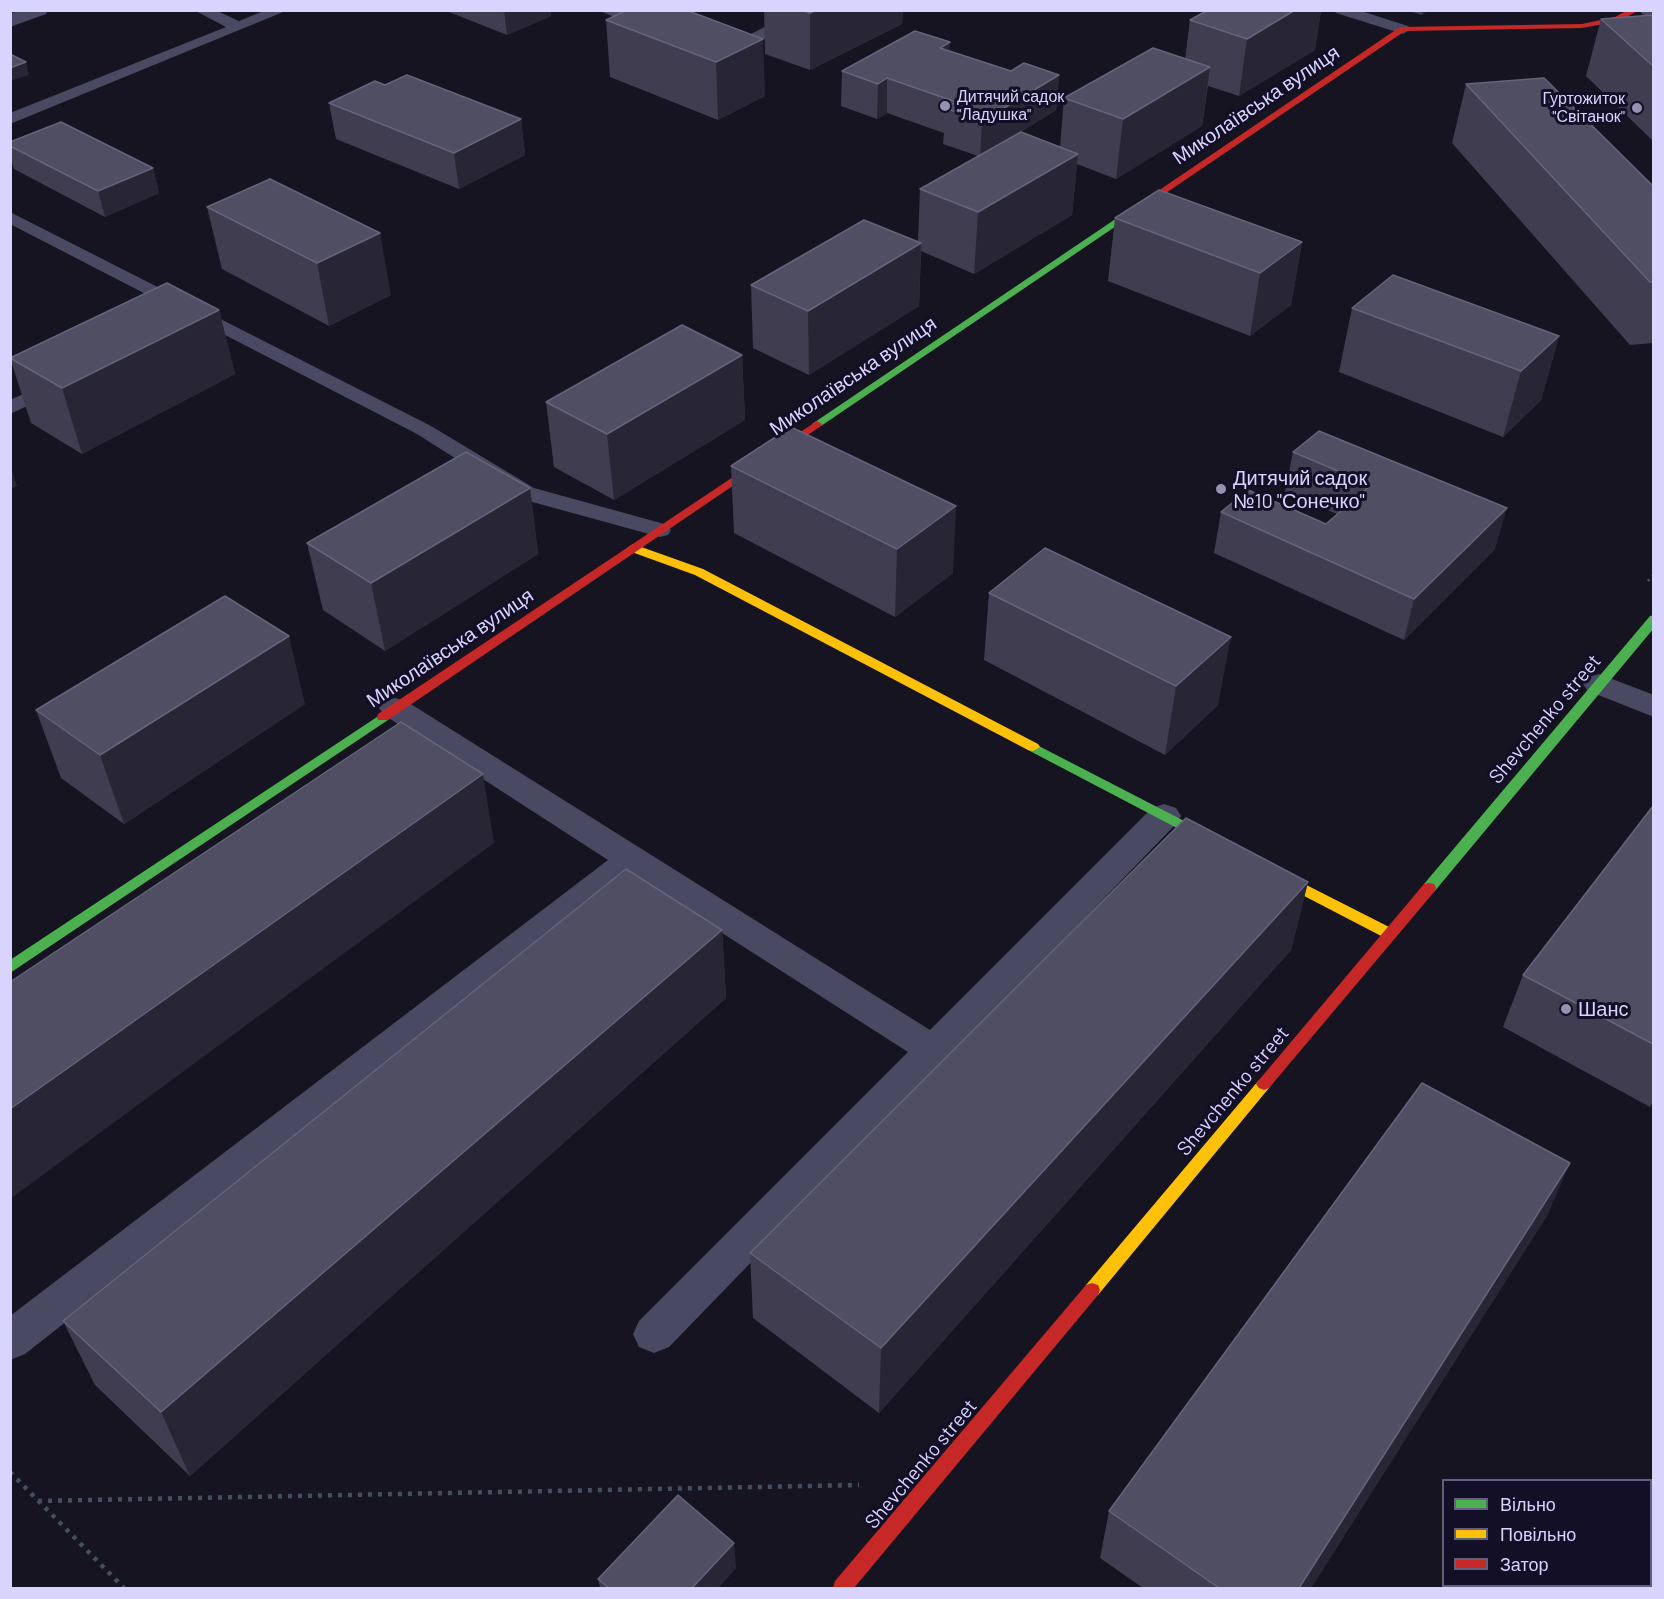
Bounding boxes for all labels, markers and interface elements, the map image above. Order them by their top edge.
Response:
street label: Миколаївська вулиця [1168,40,1344,170]
place label: Дитячий садок "Ладушка" [957,87,1064,125]
place label: Гуртожиток "Світанок" [1542,89,1625,127]
marker: Дитячий садок "Ладушка" [938,99,952,113]
marker: Гуртожиток "Світанок" [1630,101,1644,115]
street label: Миколаївська вулиця [765,311,941,441]
place label: Дитячий садок №10 "Сонечко" [1233,466,1367,513]
marker: Дитячий садок №10 "Сонечко" [1214,482,1228,496]
street label: Миколаївська вулиця [362,583,538,713]
street label: Shevchenko street [1484,649,1606,789]
place label: Шанс [1578,997,1628,1021]
marker: Шанс [1559,1002,1573,1016]
street label: Shevchenko street [1172,1021,1294,1161]
street label: Shevchenko street [860,1394,982,1534]
legend [1442,1479,1652,1587]
text: Вільно [1500,1493,1556,1515]
text: Повільно [1500,1523,1576,1545]
text: Затор [1500,1553,1549,1575]

